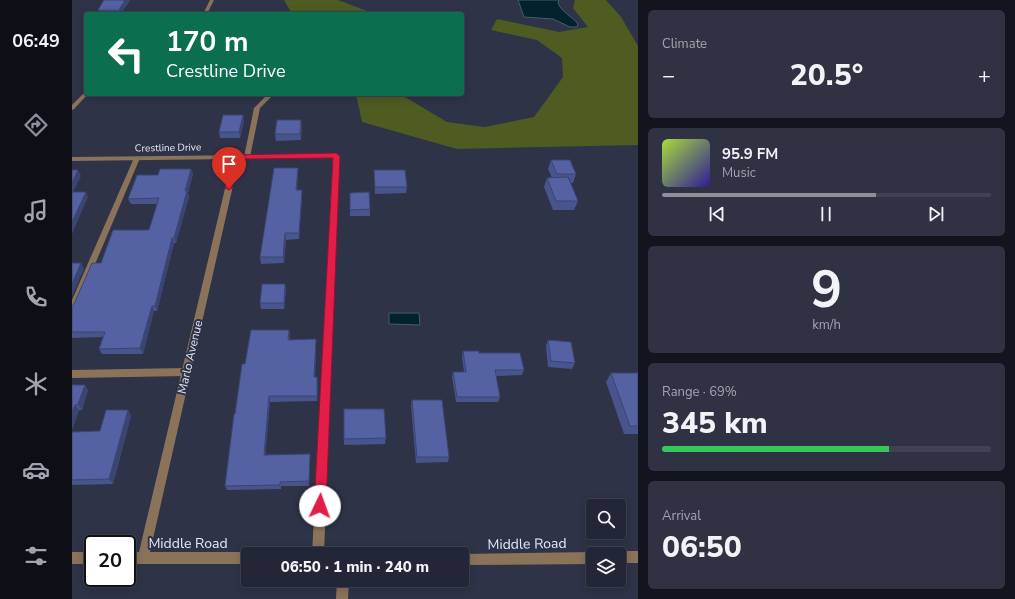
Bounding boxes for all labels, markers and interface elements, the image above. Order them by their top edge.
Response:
text: 170 m [166,23,249,61]
icon: left [100,28,152,80]
text: 06:49 [12,29,60,53]
text: Climate [662,35,707,53]
text: 20.5° [790,55,863,96]
text: Crestline Drive [166,59,286,83]
text: − [662,61,675,91]
text: + [978,61,991,91]
icon: directions [22,111,50,139]
street label: Crestline Drive [135,140,201,156]
text: 95.9 FM [722,144,778,164]
pin [212,147,246,188]
icon: arrive [218,153,240,175]
text: Music [722,164,756,182]
icon: music [22,197,50,225]
icon: previous [706,203,728,225]
icon: pause [815,203,837,225]
icon: next [925,203,947,225]
text: 9 [811,254,842,325]
icon: phone [22,283,50,311]
text: km/h [812,316,841,334]
street label: Marlo Avenue [174,319,206,395]
icon: climate [22,370,50,398]
text: Range · 69% [662,383,737,401]
text: 345 km [662,403,768,444]
icon: car [22,456,50,484]
position arrow [299,485,341,527]
map controls [586,499,626,587]
button: search [586,499,626,539]
text: Arrival [662,507,701,525]
text: 06:50 [662,527,742,568]
street label: Middle Road [148,534,228,553]
street label: Middle Road [487,534,567,554]
speed limit sign: 20 [84,535,136,587]
icon: filters [22,542,50,570]
button: layers [586,547,626,587]
text: 06:50 · 1 min · 240 m [281,557,429,577]

